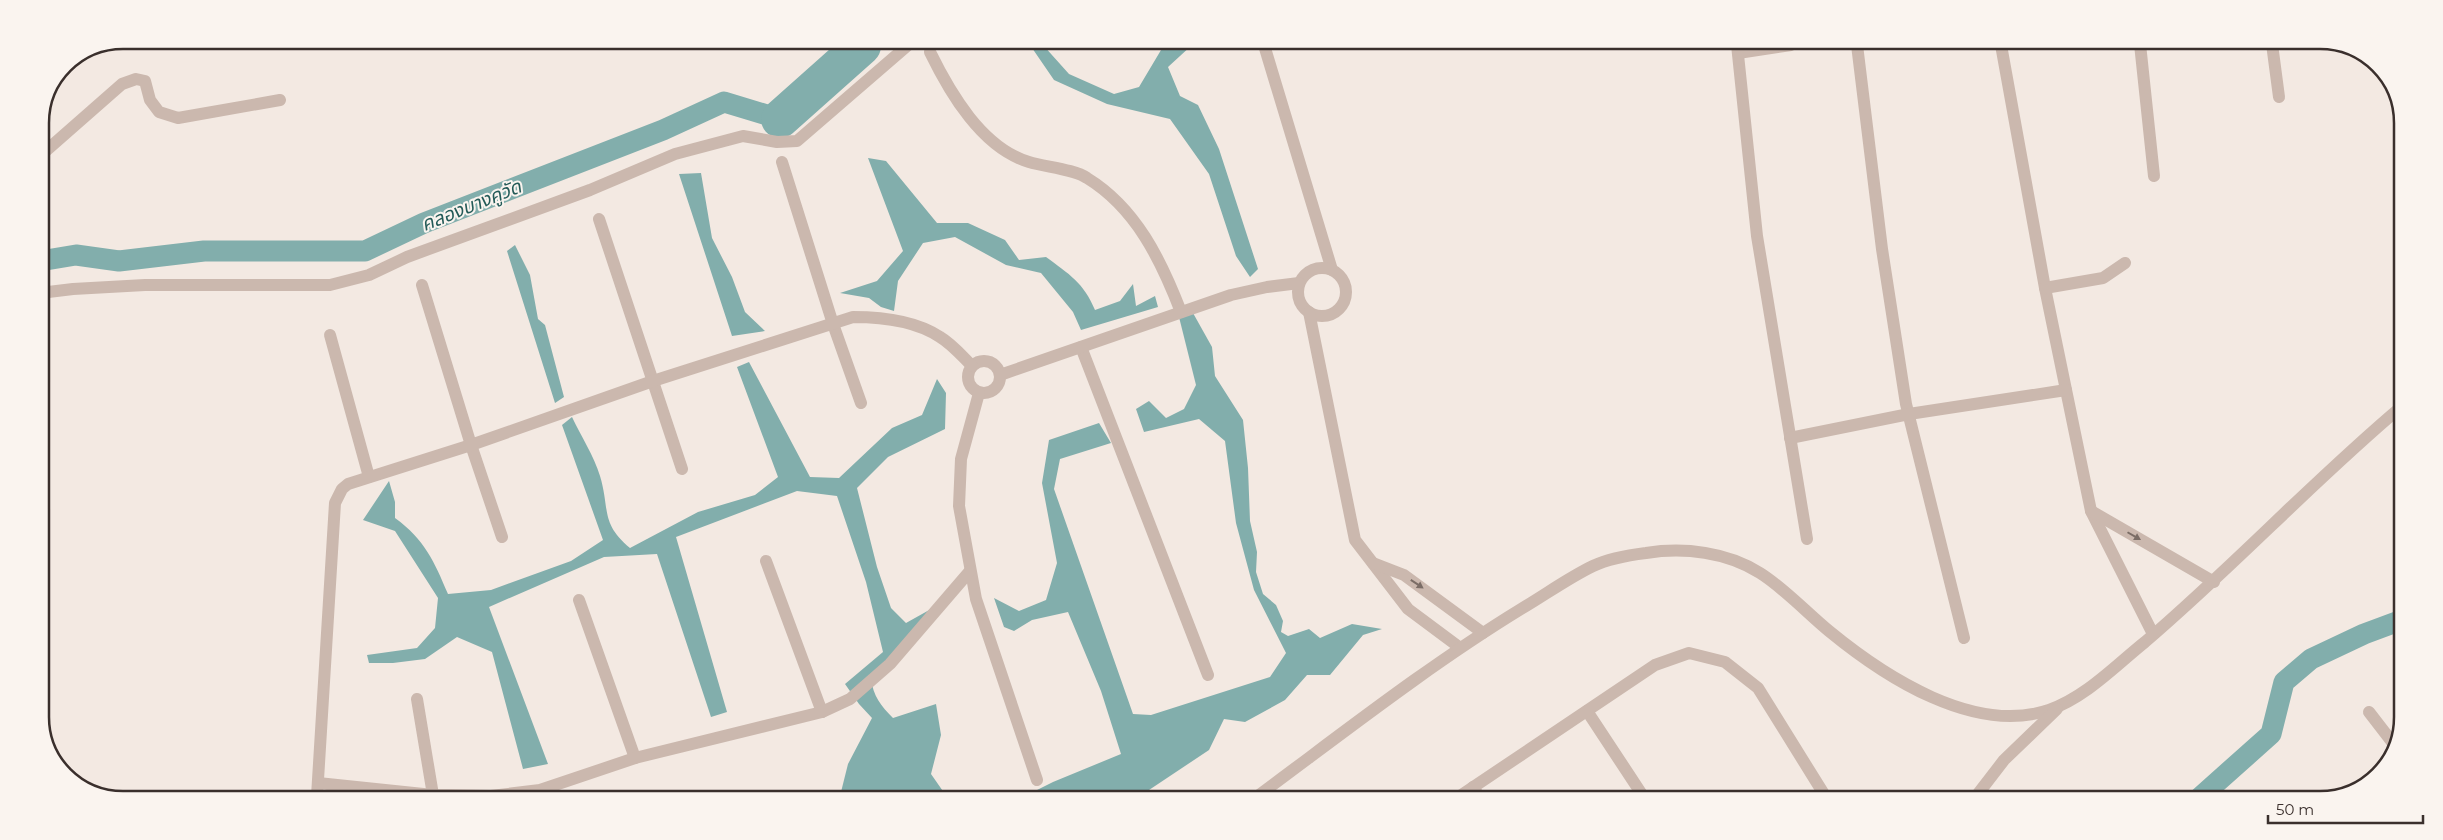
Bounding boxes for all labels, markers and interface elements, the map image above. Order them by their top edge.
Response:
water label: คลองบางคูวัด [418,175,526,237]
one-way arrow [2127,531,2140,540]
one-way arrow [1410,579,1424,589]
scale bar [2268,792,2423,824]
text: 50 m [2276,800,2314,819]

